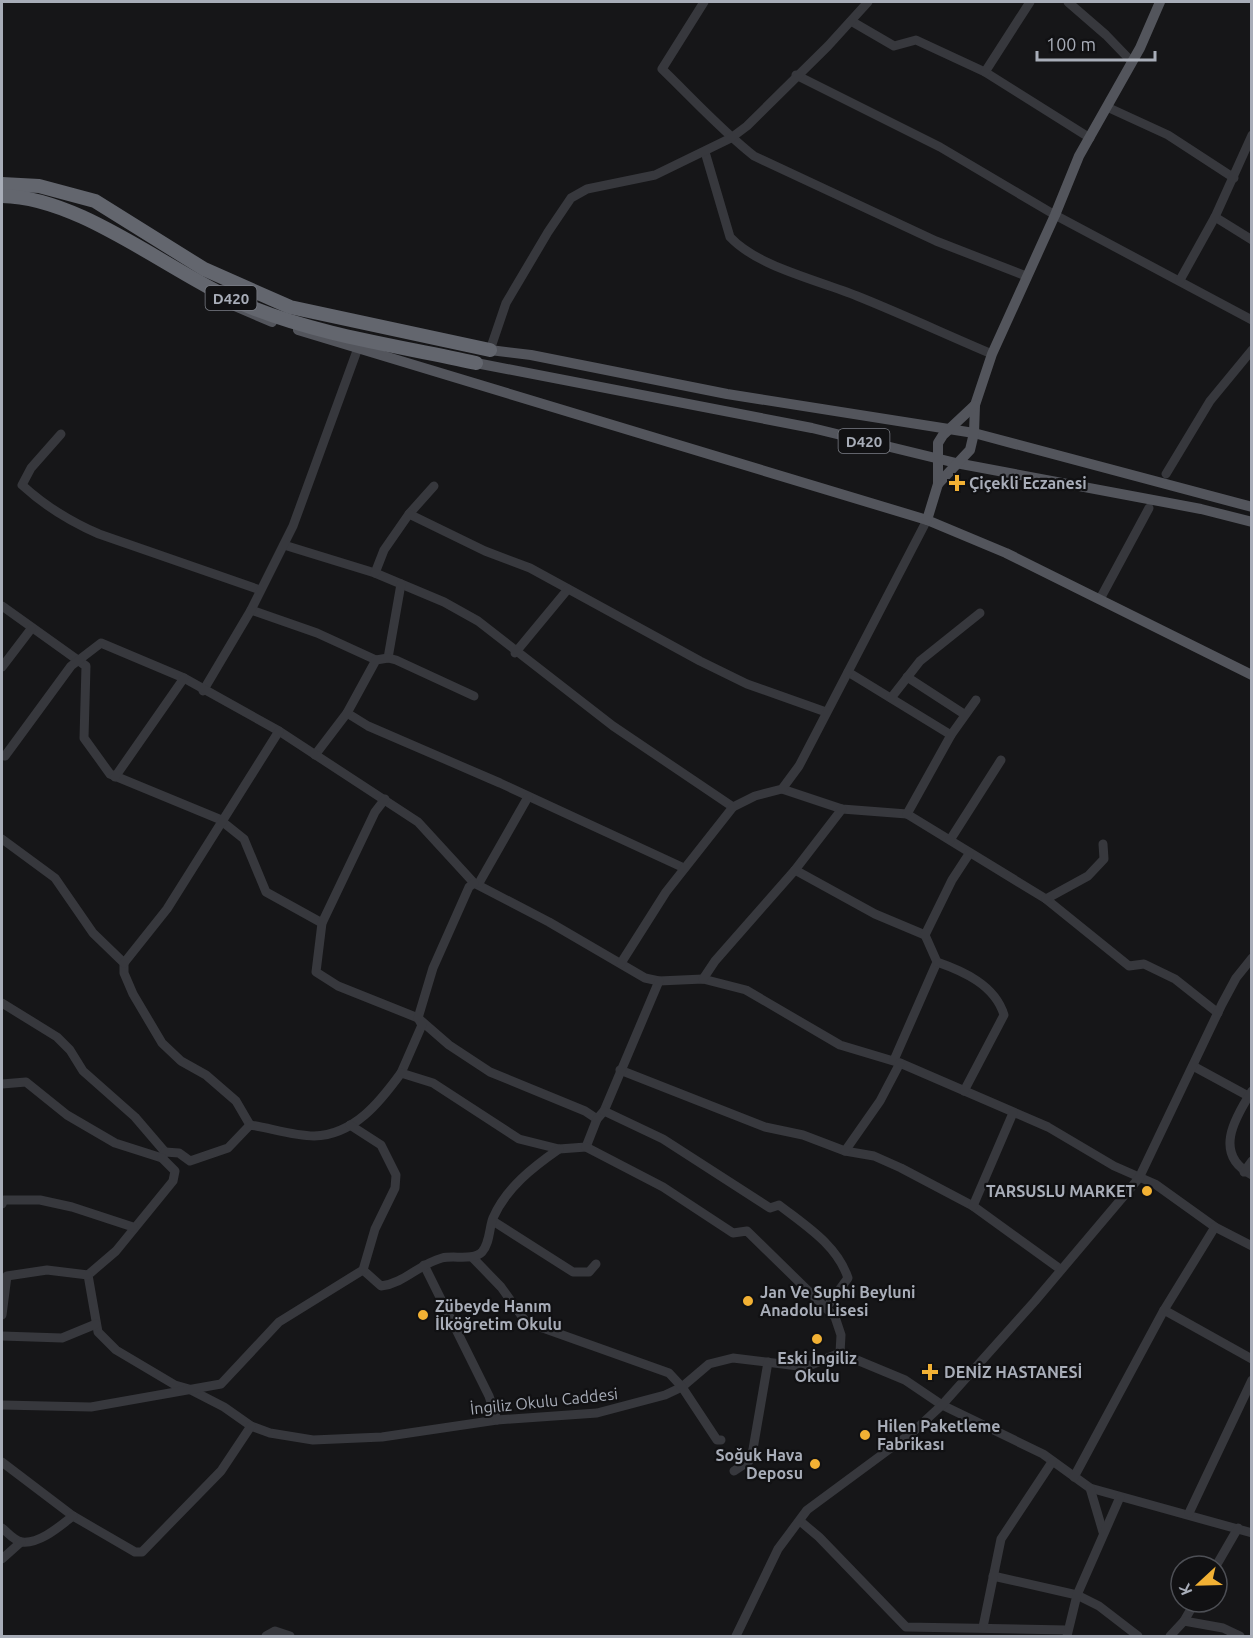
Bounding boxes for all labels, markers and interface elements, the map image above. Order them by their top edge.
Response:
scale bar [1037,24,1156,62]
text: 100 m [1046,34,1096,54]
road number: D420 [206,286,256,310]
road number: D420 [838,429,890,453]
place label: Çiçekli Eczanesi [969,474,1087,493]
marker: Çiçekli Eczanesi [950,476,964,490]
place label: TARSUSLU MARKET [986,1182,1135,1200]
marker: TARSUSLU MARKET [1140,1184,1154,1198]
place label: Jan Ve Suphi Beyluni Anadolu Lisesi [760,1283,916,1319]
marker: Jan Ve Suphi Beyluni Anadolu Lisesi [741,1294,755,1308]
place label: Zübeyde Hanım İlköğretim Okulu [435,1297,562,1333]
marker: Zübeyde Hanım İlköğretim Okulu [416,1308,430,1322]
marker: Eski İngiliz Okulu [810,1332,824,1346]
place label: Eski İngiliz Okulu [777,1349,857,1385]
marker: DENİZ HASTANESİ [921,1363,939,1381]
place label: DENİZ HASTANESİ [944,1363,1082,1381]
street label: İngiliz Okulu Caddesi [469,1384,619,1418]
place label: Hilen Paketleme Fabrikası [877,1417,1000,1453]
marker: Hilen Paketleme Fabrikası [858,1428,872,1442]
place label: Soğuk Hava Deposu [715,1446,803,1482]
marker: Soğuk Hava Deposu [808,1457,822,1471]
north arrow [1169,1554,1229,1614]
text: K [1175,1581,1195,1598]

